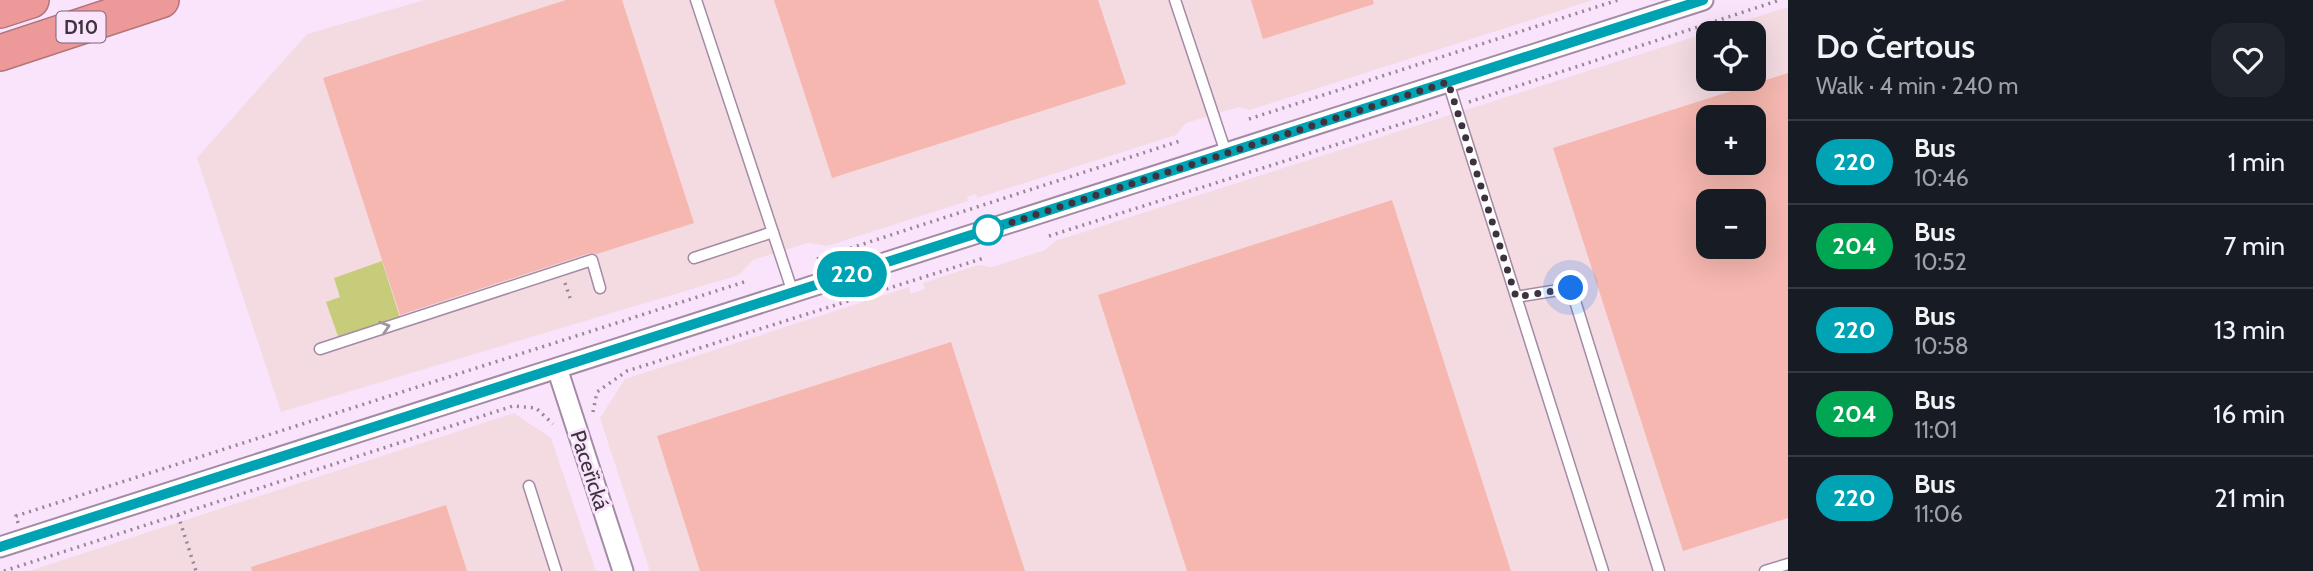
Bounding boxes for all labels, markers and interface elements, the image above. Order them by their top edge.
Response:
road number: D10 [56,12,106,42]
map controls [1696,21,1766,259]
button: locate [1696,21,1766,91]
button: heart [2211,23,2285,97]
text: Do Čertous [1816,26,1975,66]
text: Walk · 4 min · 240 m [1816,72,2018,100]
button: + [1696,105,1766,175]
text: Bus [1914,132,1955,164]
text: 1 min [2228,146,2285,178]
text: 220 [1833,147,1876,176]
text: 10:46 [1914,164,1969,192]
button: − [1696,189,1766,259]
unlabelled marker [973,215,1003,245]
text: Bus [1914,216,1955,248]
text: 7 min [2223,230,2285,262]
text: 204 [1832,231,1877,260]
text: 10:52 [1914,248,1967,276]
line badge: 220 [812,251,892,297]
text: 220 [831,259,873,288]
your location [1553,270,1588,305]
text: Bus [1914,300,1955,332]
text: 13 min [2214,314,2285,346]
text: 220 [1833,315,1876,344]
one-way arrow [378,320,390,335]
text: 10:58 [1914,332,1969,360]
text: Bus [1914,384,1955,416]
text: 16 min [2213,398,2285,430]
text: 204 [1832,399,1877,428]
text: 11:01 [1914,416,1957,444]
street label: Paceřická [565,427,615,513]
text: Bus [1914,468,1955,500]
text: 21 min [2214,482,2285,514]
text: 220 [1833,483,1876,512]
text: 11:06 [1914,500,1963,528]

